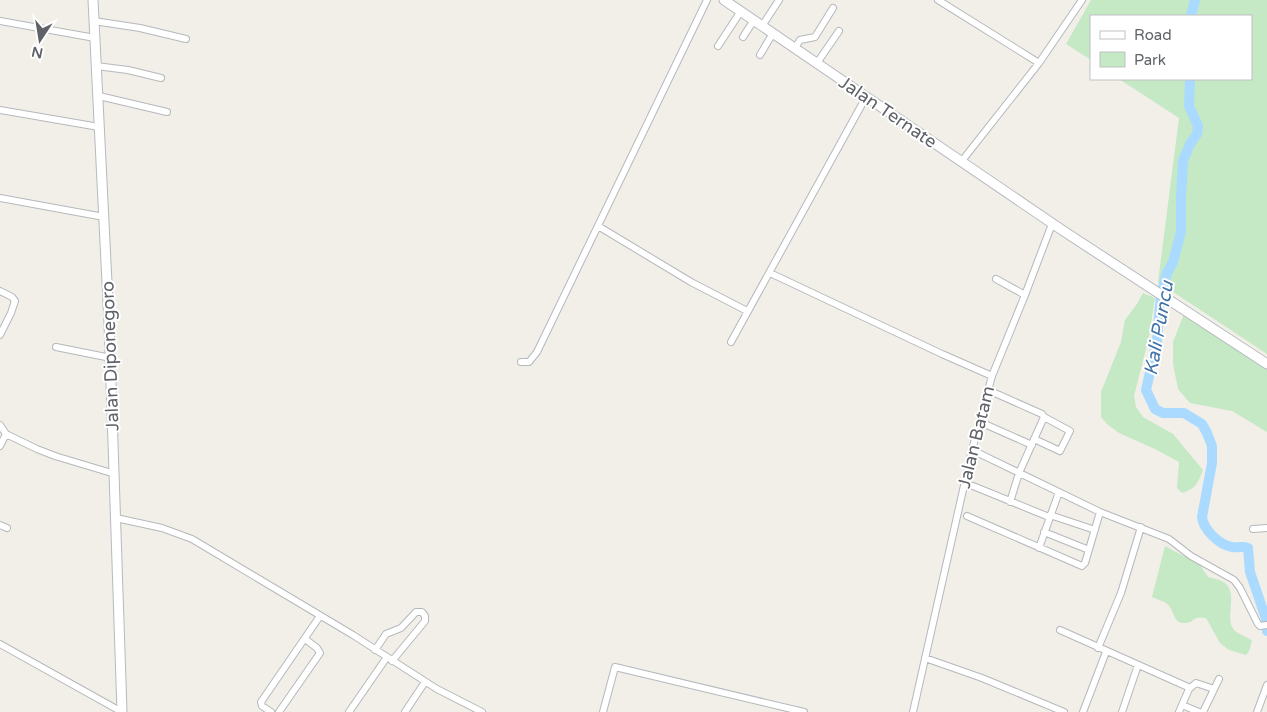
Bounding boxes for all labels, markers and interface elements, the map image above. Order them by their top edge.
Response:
north arrow [15,15,65,65]
legend [1090,15,1252,80]
text: Road [1134,26,1172,44]
text: N [30,43,45,62]
text: Park [1134,51,1166,69]
street label: Jalan Ternate [835,71,941,153]
water label: Kali Puncu [1140,278,1178,377]
street label: Jalan Diponegoro [96,281,124,431]
street label: Jalan Batam [953,384,999,490]

